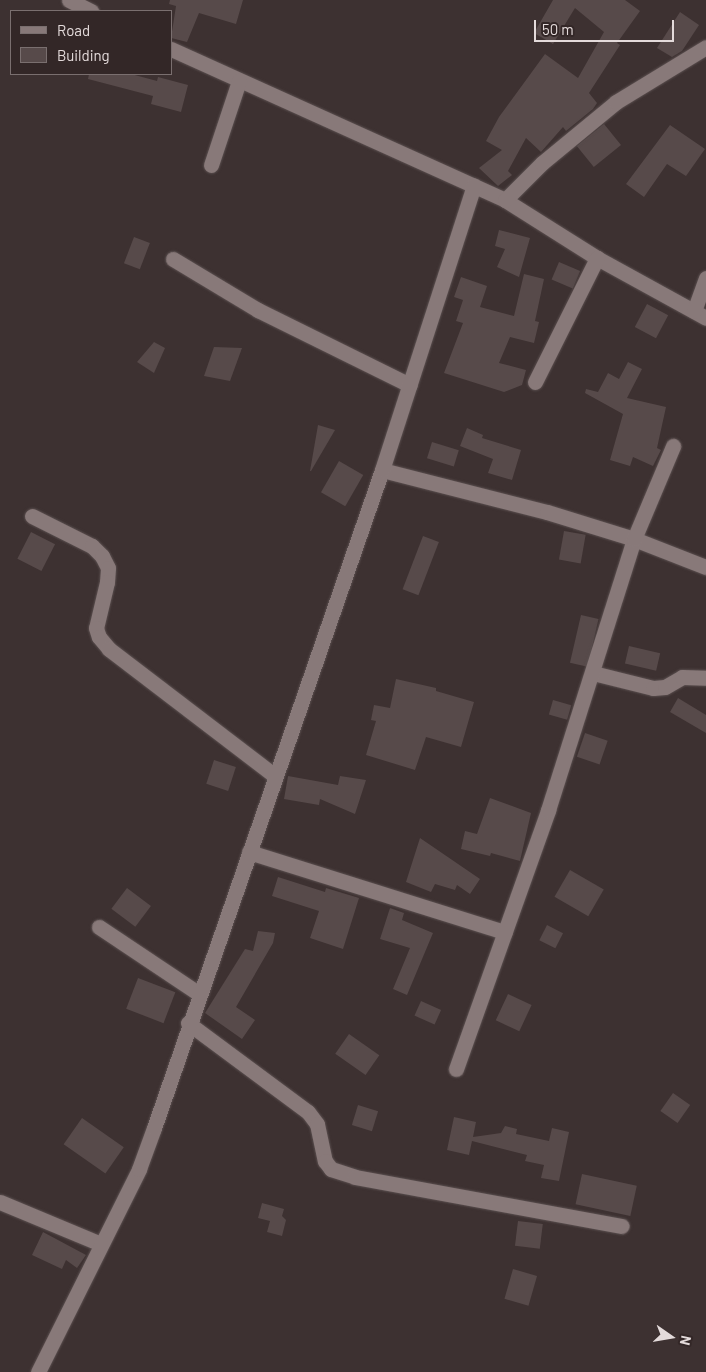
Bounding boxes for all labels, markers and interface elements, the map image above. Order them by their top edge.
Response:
legend [10,10,172,75]
scale bar [536,10,676,42]
text: 50 m [542,20,574,38]
text: Road [57,21,90,39]
text: Building [57,46,110,64]
north arrow [646,1312,696,1362]
text: N [677,1334,695,1347]

